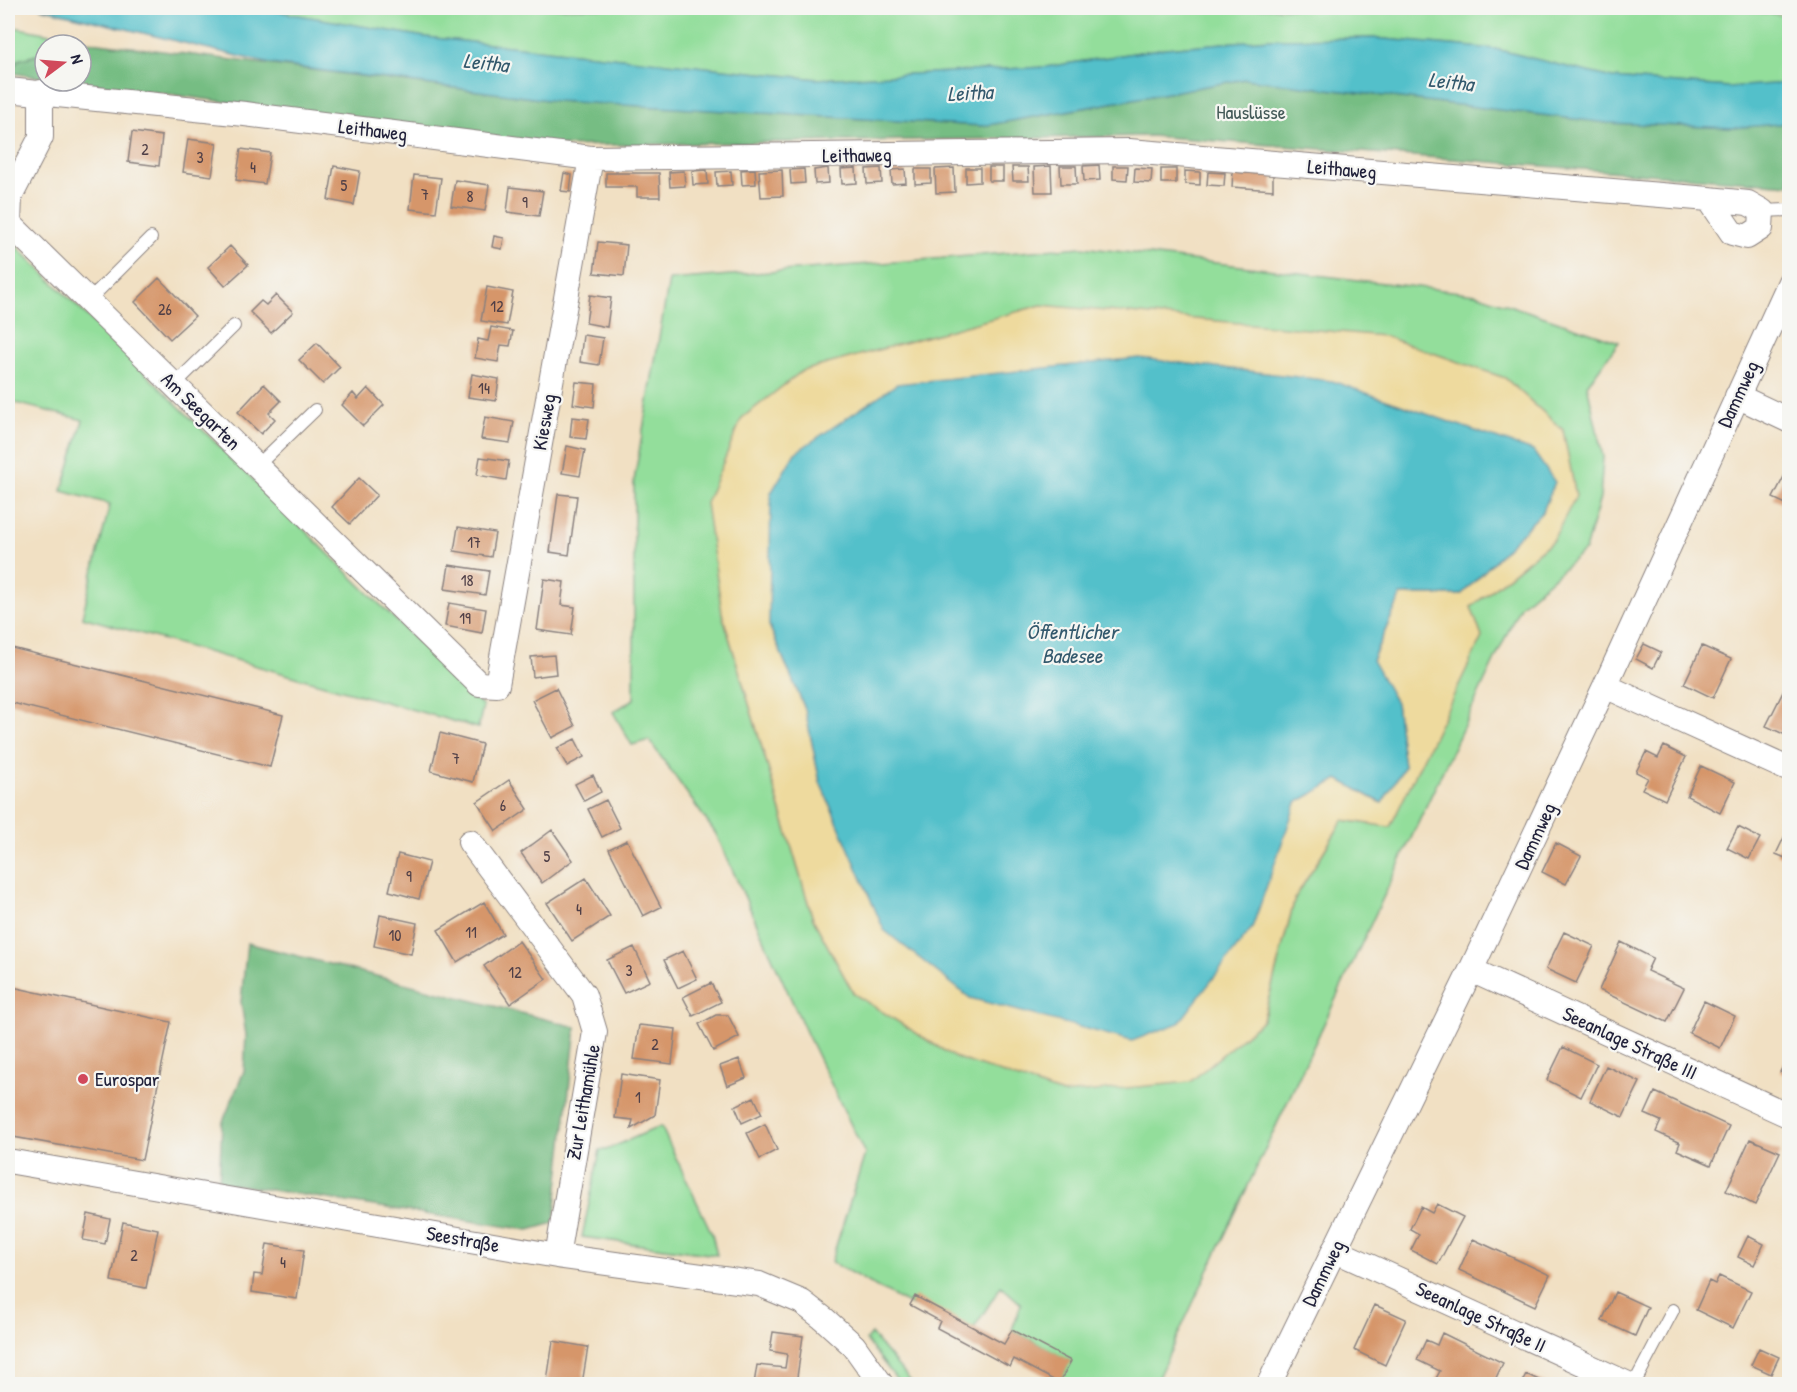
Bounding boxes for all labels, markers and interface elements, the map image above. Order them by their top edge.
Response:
north arrow [33,33,93,93]
water label: Leitha [462,46,513,80]
text: N [66,52,89,66]
water label: Leitha [1427,65,1478,99]
water label: Leitha [947,77,996,108]
park label: Hauslüsse [1216,98,1286,125]
street label: Leithaweg [337,112,409,147]
house number: 2 [141,138,149,160]
street label: Leithaweg [822,140,892,169]
house number: 3 [196,146,204,168]
street label: Leithaweg [1306,152,1378,185]
house number: 4 [250,156,256,178]
house number: 5 [341,174,348,196]
house number: 7 [421,183,429,205]
house number: 8 [467,185,474,207]
house number: 9 [522,191,528,213]
house number: 12 [490,295,504,317]
house number: 26 [158,298,172,320]
street label: Dammweg [1710,356,1765,432]
street label: Am Seegarten [156,366,247,456]
house number: 14 [478,377,490,399]
street label: Kiesweg [525,392,562,452]
house number: 17 [467,531,481,553]
house number: 18 [461,569,473,591]
house number: 19 [459,607,471,629]
water label: Öffentlicher Badesee [1026,617,1121,670]
house number: 7 [452,747,460,769]
house number: 6 [500,794,506,816]
street label: Dammweg [1507,798,1562,874]
house number: 5 [544,845,551,867]
house number: 9 [406,865,412,887]
house number: 4 [576,898,582,920]
house number: 11 [465,921,477,943]
house number: 10 [389,924,401,946]
house number: 3 [625,959,633,981]
house number: 12 [508,961,522,983]
street label: Seeanlage Straße III [1559,1000,1702,1086]
house number: 2 [651,1033,659,1055]
street label: Zur Leithamühle [559,1042,606,1162]
place label: Eurospar [95,1065,160,1092]
marker: Eurospar [76,1072,90,1086]
house number: 1 [635,1086,641,1108]
street label: Seestraße [424,1219,502,1258]
street label: Dammweg [1295,1235,1350,1310]
house number: 2 [130,1244,138,1266]
house number: 4 [280,1251,286,1273]
street label: Seeanlage Straße II [1412,1275,1551,1359]

